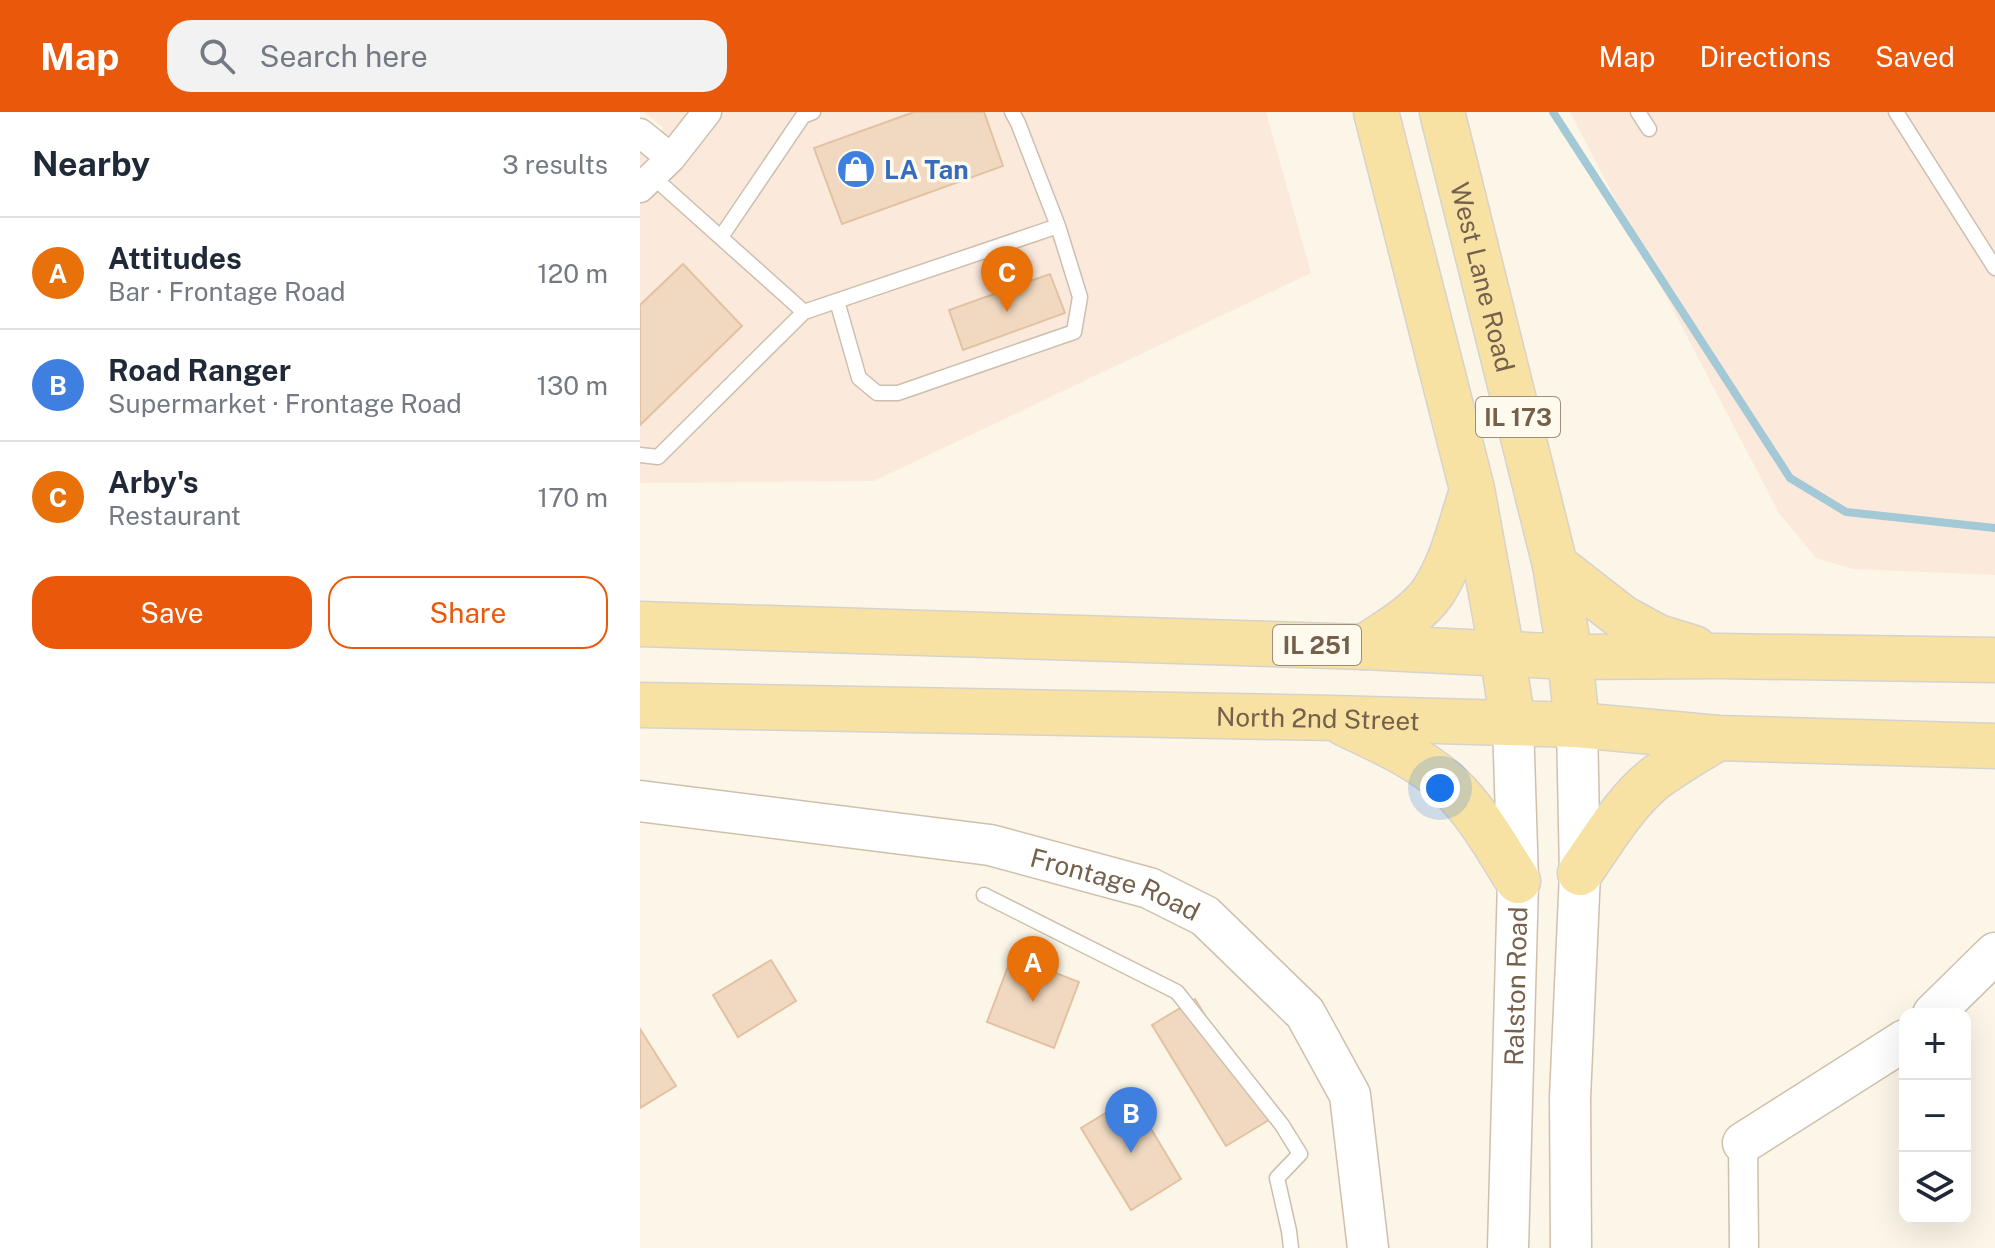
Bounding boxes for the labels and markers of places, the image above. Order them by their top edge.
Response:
shop icon: LA Tan [835,148,877,190]
place label: LA Tan [884,154,969,185]
pin: C [981,246,1033,312]
pin: A [1007,936,1059,1002]
pin: B [1105,1087,1157,1153]

